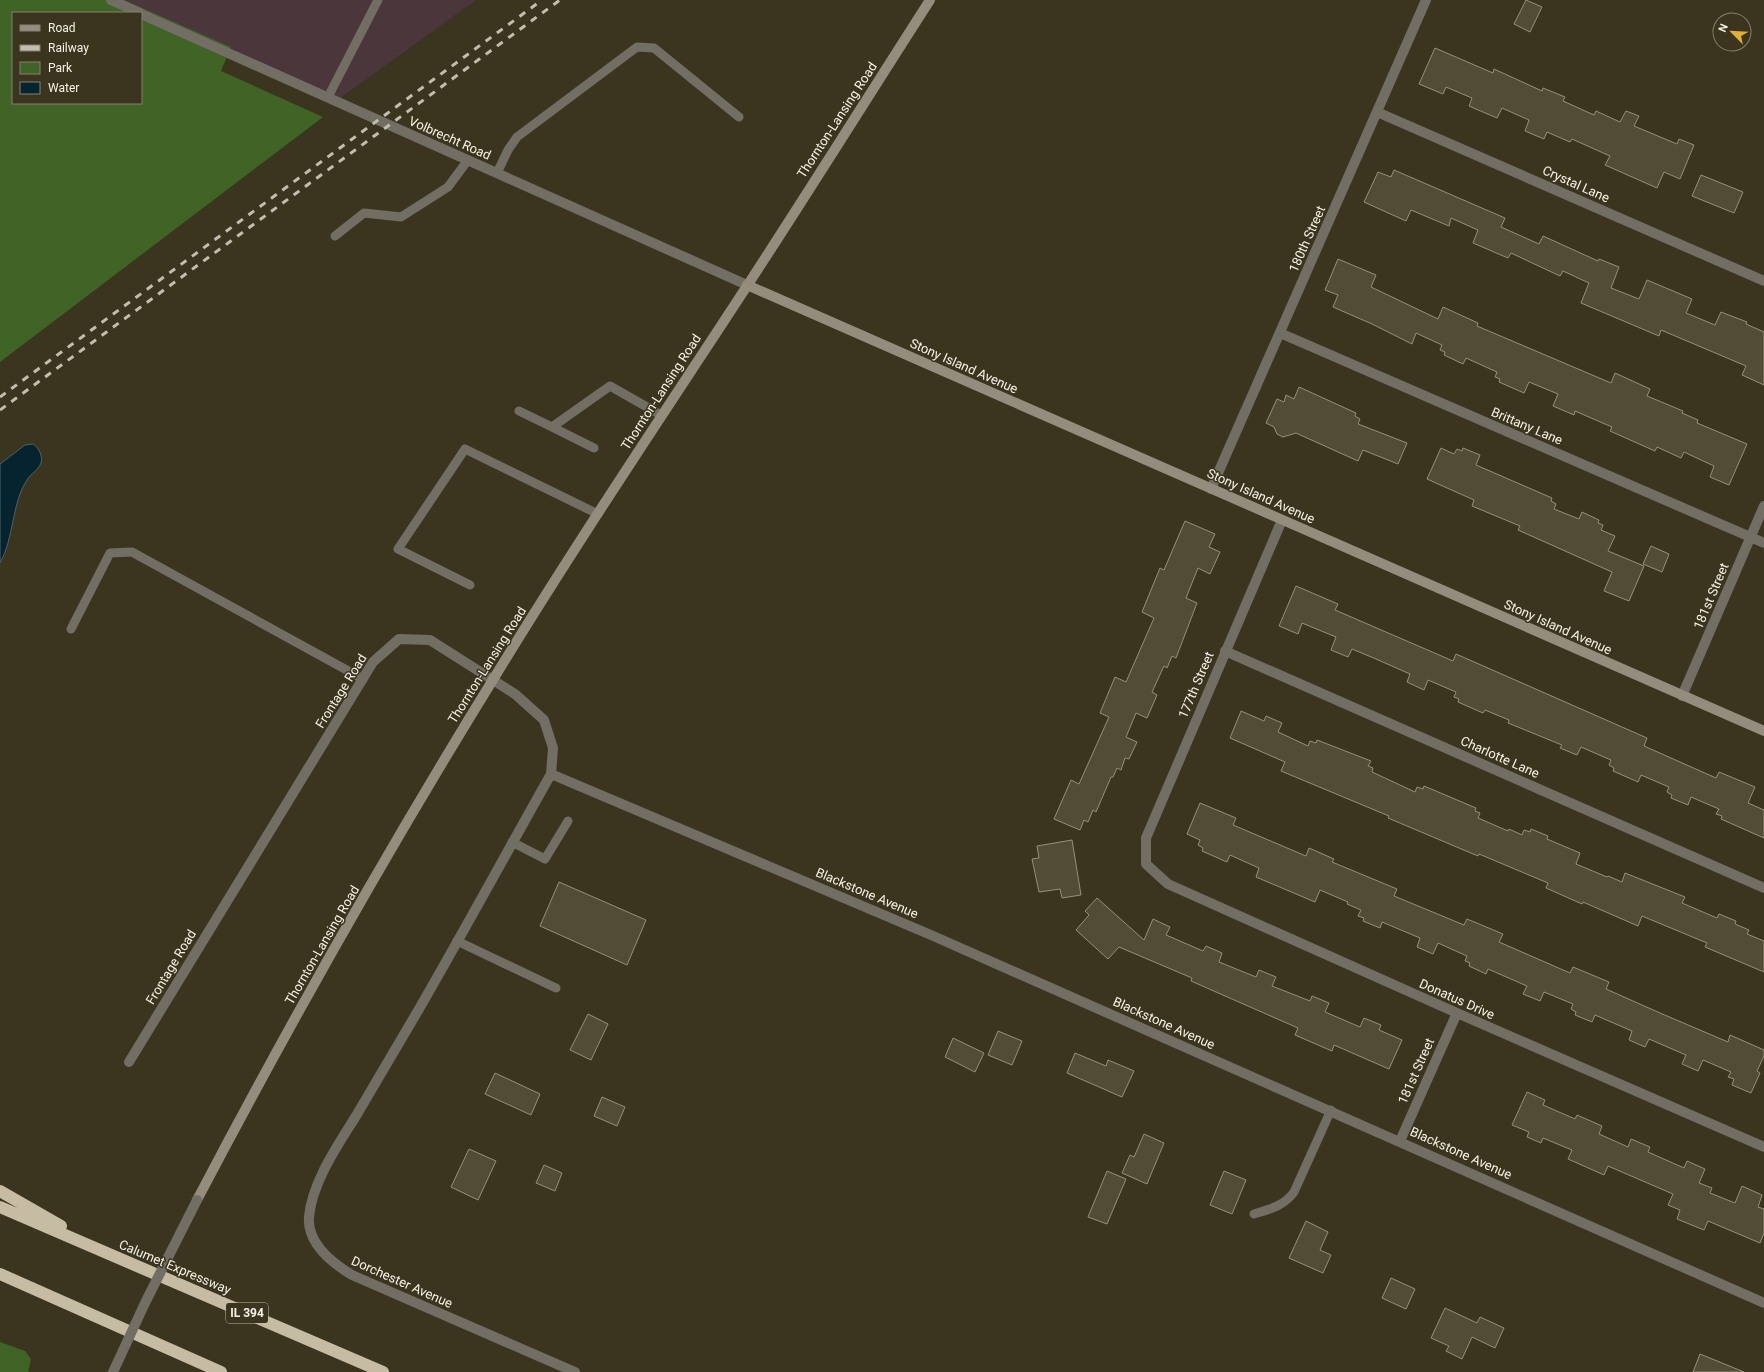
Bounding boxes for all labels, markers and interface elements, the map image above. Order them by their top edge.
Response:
legend [12,12,142,104]
north arrow [1712,12,1752,52]
text: Road [48,21,76,35]
text: N [1716,22,1731,34]
text: Railway [48,41,89,55]
street label: Thornton-Lansing Road [794,59,880,181]
text: Park [48,61,73,75]
text: Water [48,81,79,95]
street label: Volbrecht Road [407,113,493,163]
street label: Crystal Lane [1540,163,1612,205]
street label: 180th Street [1286,204,1328,274]
street label: Thornton-Lansing Road [618,331,704,453]
street label: Stony Island Avenue [908,335,1020,397]
street label: Brittany Lane [1489,404,1565,448]
street label: Stony Island Avenue [1205,465,1317,527]
street label: 181st Street [1690,561,1732,631]
street label: Stony Island Avenue [1502,596,1614,658]
street label: Thornton-Lansing Road [445,604,529,726]
street label: 177th Street [1175,649,1217,721]
street label: Frontage Road [312,651,370,731]
street label: Charlotte Lane [1458,733,1542,781]
street label: Blackstone Avenue [814,865,921,921]
street label: Thornton-Lansing Road [282,883,362,1007]
street label: Frontage Road [143,927,199,1007]
street label: Donatus Drive [1417,976,1497,1022]
street label: Blackstone Avenue [1111,994,1217,1052]
street label: 181st Street [1395,1036,1437,1106]
street label: Blackstone Avenue [1408,1124,1514,1182]
street label: Calumet Expressway [117,1237,233,1297]
street label: Dorchester Avenue [349,1253,455,1311]
road number: IL 394 [226,1303,268,1323]

